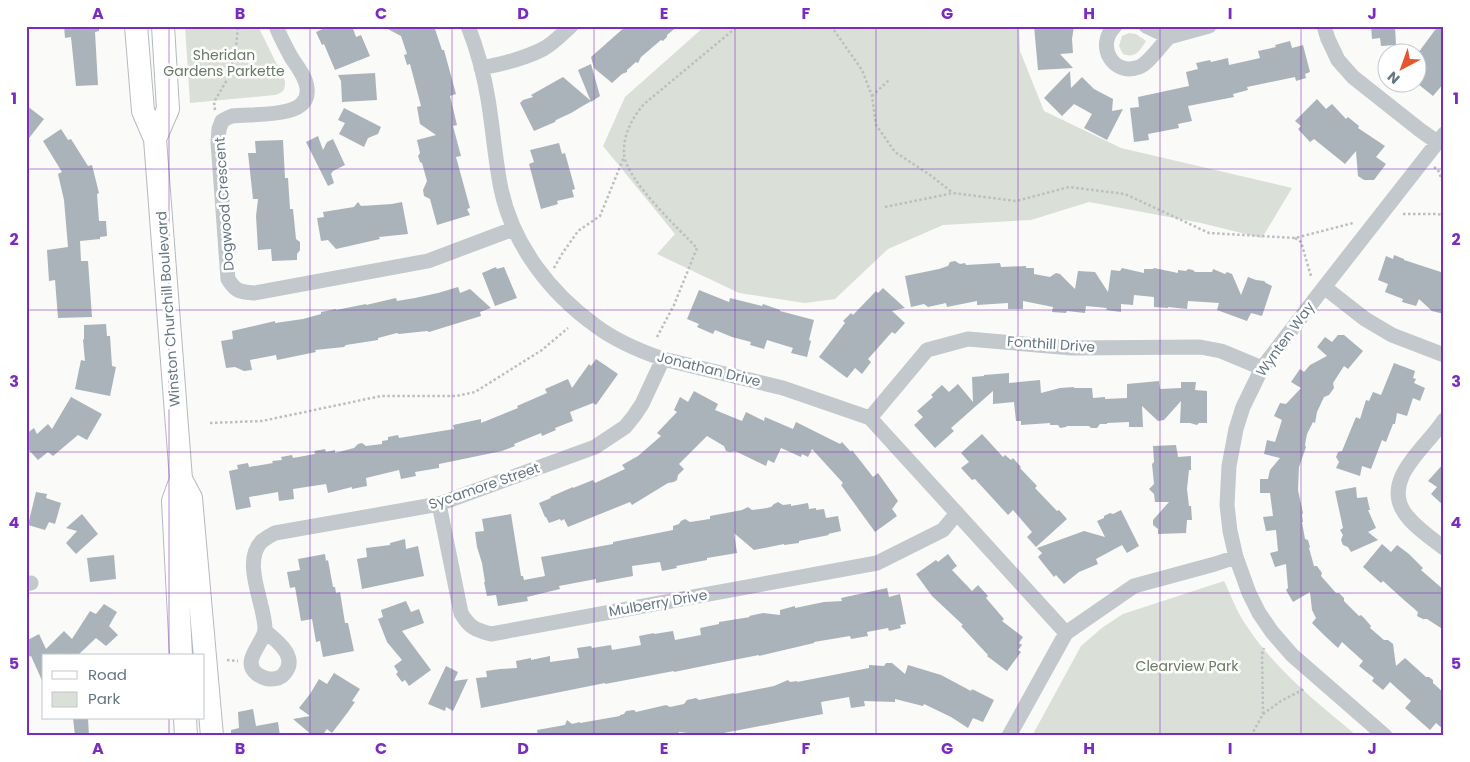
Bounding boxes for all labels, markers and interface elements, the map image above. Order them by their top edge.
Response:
text: A [92,2,104,25]
text: B [235,2,245,25]
text: C [375,2,387,25]
text: D [517,2,529,25]
text: E [660,2,668,25]
text: F [802,2,811,25]
text: G [941,2,953,25]
text: H [1083,2,1095,25]
text: I [1228,2,1232,25]
text: J [1367,2,1377,25]
north arrow [1378,42,1428,92]
park label: Sheridan Gardens Parkette [163,45,285,81]
text: N [1383,67,1404,89]
text: 1 [11,87,17,110]
text: 1 [1453,87,1459,110]
street label: Dogwood Crescent [209,136,239,272]
street label: Winston Churchill Boulevard [151,210,185,408]
text: 2 [9,228,19,251]
text: 2 [1451,228,1461,251]
street label: Wynten Way [1251,297,1319,380]
street label: Fonthill Drive [1006,331,1096,357]
street label: Jonathan Drive [655,346,763,392]
text: 3 [9,370,19,393]
text: 3 [1451,370,1461,393]
street label: Sycamore Street [426,458,542,514]
text: 4 [9,511,20,534]
text: 4 [1451,511,1462,534]
street label: Mulberry Drive [607,584,709,622]
text: 5 [9,652,19,675]
text: 5 [1451,652,1461,675]
legend [42,654,205,720]
park label: Clearview Park [1136,656,1239,676]
text: Road [88,664,127,685]
text: Park [88,688,120,709]
text: A [92,737,104,760]
text: B [235,737,245,760]
text: C [375,737,387,760]
text: D [517,737,529,760]
text: E [660,737,668,760]
text: F [802,737,811,760]
text: G [941,737,953,760]
text: H [1083,737,1095,760]
text: I [1228,737,1232,760]
text: J [1367,737,1377,760]

